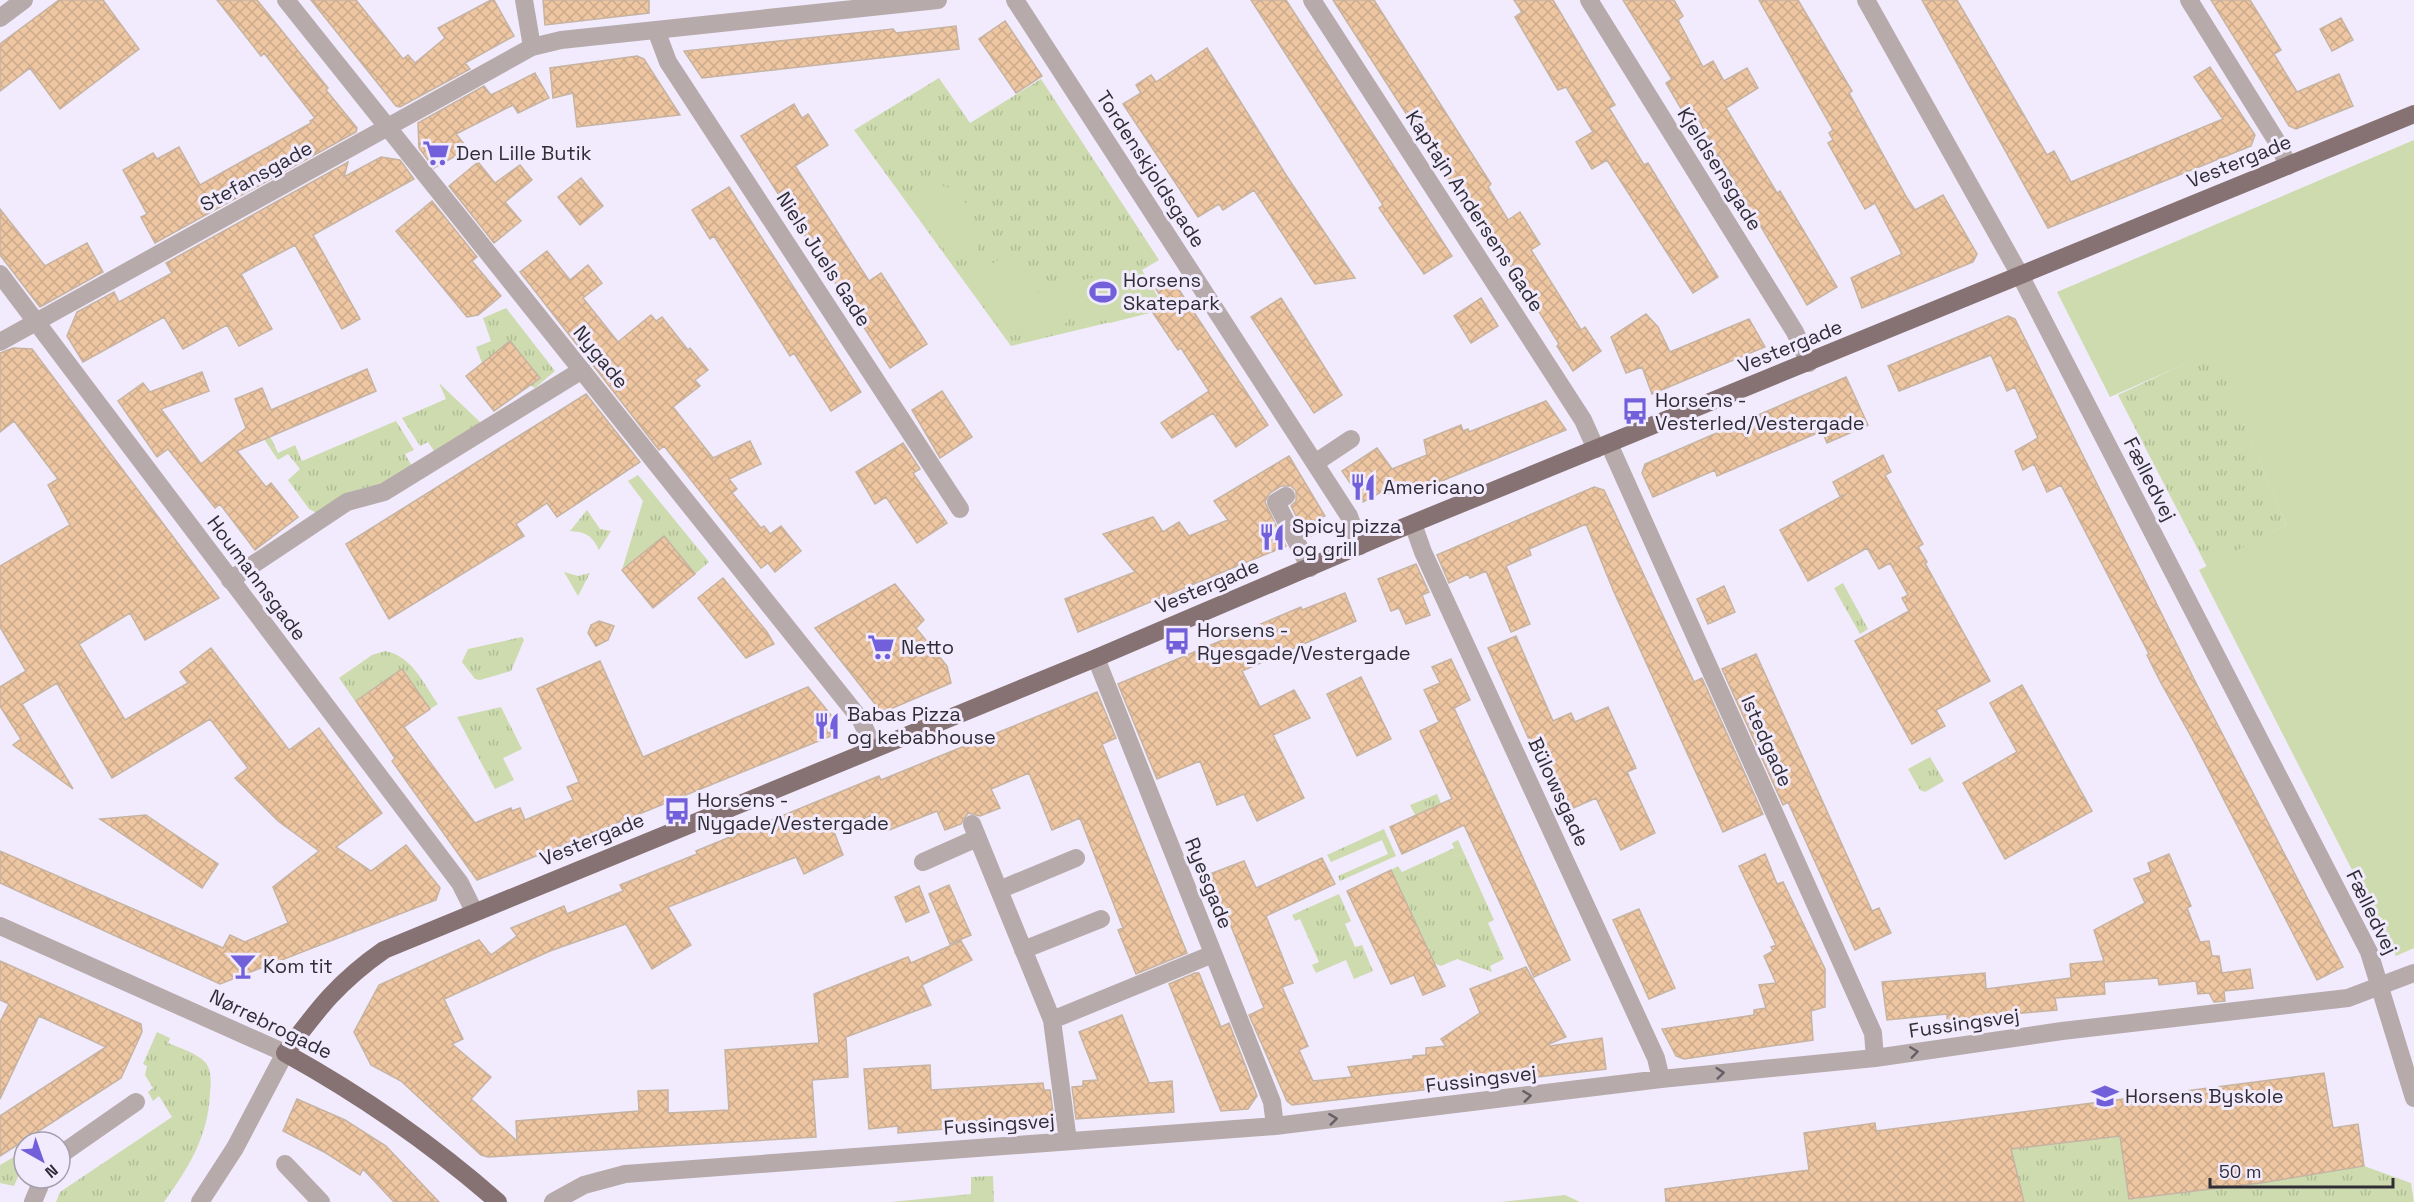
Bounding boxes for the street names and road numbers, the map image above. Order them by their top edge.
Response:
street label: Tordenskjoldsgade [1091,86,1211,252]
street label: Kjeldsensgade [1672,102,1768,236]
street label: Kaptajn Andersens Gade [1400,105,1550,317]
street label: Vestergade [2183,128,2295,194]
street label: Stefansgade [195,134,317,218]
street label: Niels Juels Gade [771,187,877,331]
street label: Vestergade [1734,313,1846,379]
street label: Nygade [568,320,634,394]
street label: Fælledvej [2118,433,2182,525]
street label: Houmannsgade [201,510,313,646]
street label: Vestergade [1151,552,1263,620]
street label: Istedgade [1735,691,1799,791]
street label: Bülowsgade [1522,733,1596,851]
street label: Vestergade [536,806,648,872]
street label: Ryesgade [1179,834,1239,932]
street label: Fælledvej [2340,865,2404,959]
street label: Nørrebrogade [205,983,337,1065]
street label: Fussingsvej [1907,1002,2021,1044]
street label: Fussingsvej [1424,1059,1538,1099]
street label: Fussingsvej [943,1107,1055,1141]

